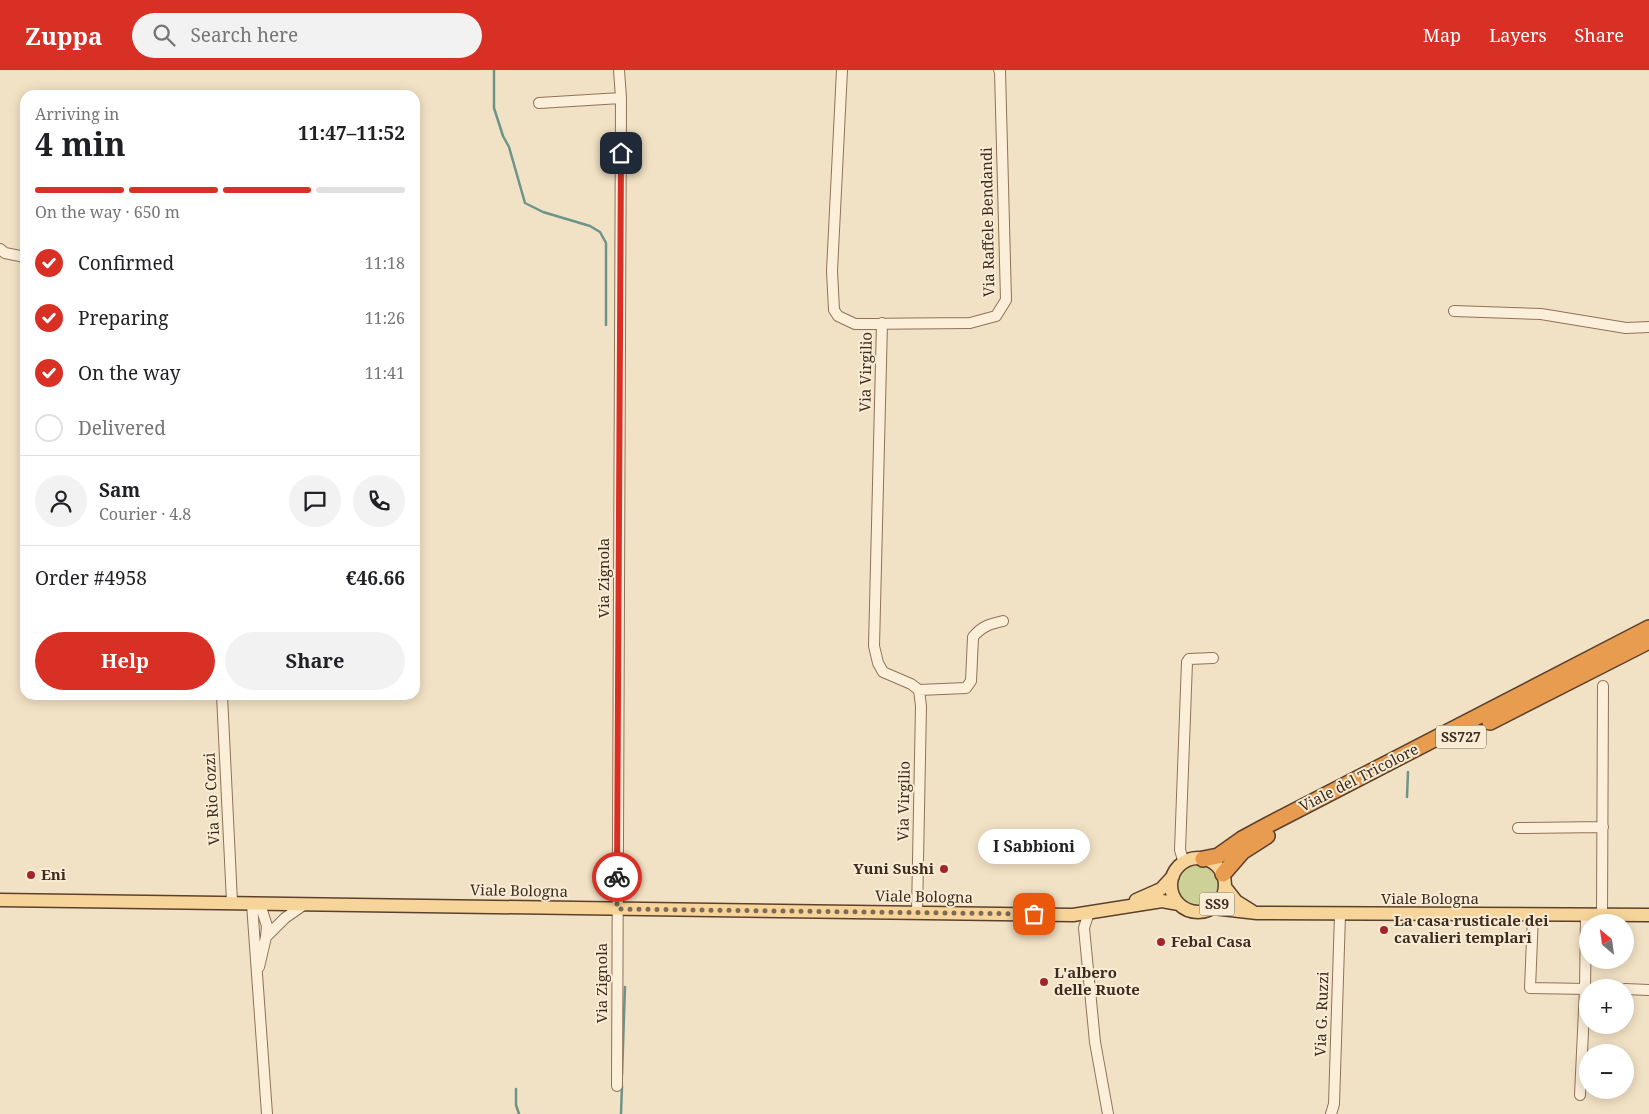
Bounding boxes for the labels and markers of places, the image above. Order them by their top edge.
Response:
pin [600,132,642,174]
callout: I Sabbioni [978,829,1090,864]
place label: Yuni Sushi [853,858,935,878]
marker: Yuni Sushi [938,863,950,875]
place label: Eni [41,864,67,884]
marker: Eni [25,869,37,881]
pin [1013,893,1055,935]
place label: La casa rusticale dei cavalieri templari [1394,910,1549,947]
marker: La casa rusticale dei cavalieri templari [1378,924,1390,936]
place label: Febal Casa [1171,931,1251,951]
marker: Febal Casa [1155,936,1167,948]
place label: L'albero delle Ruote [1054,962,1140,999]
marker: L'albero delle Ruote [1038,976,1050,988]

